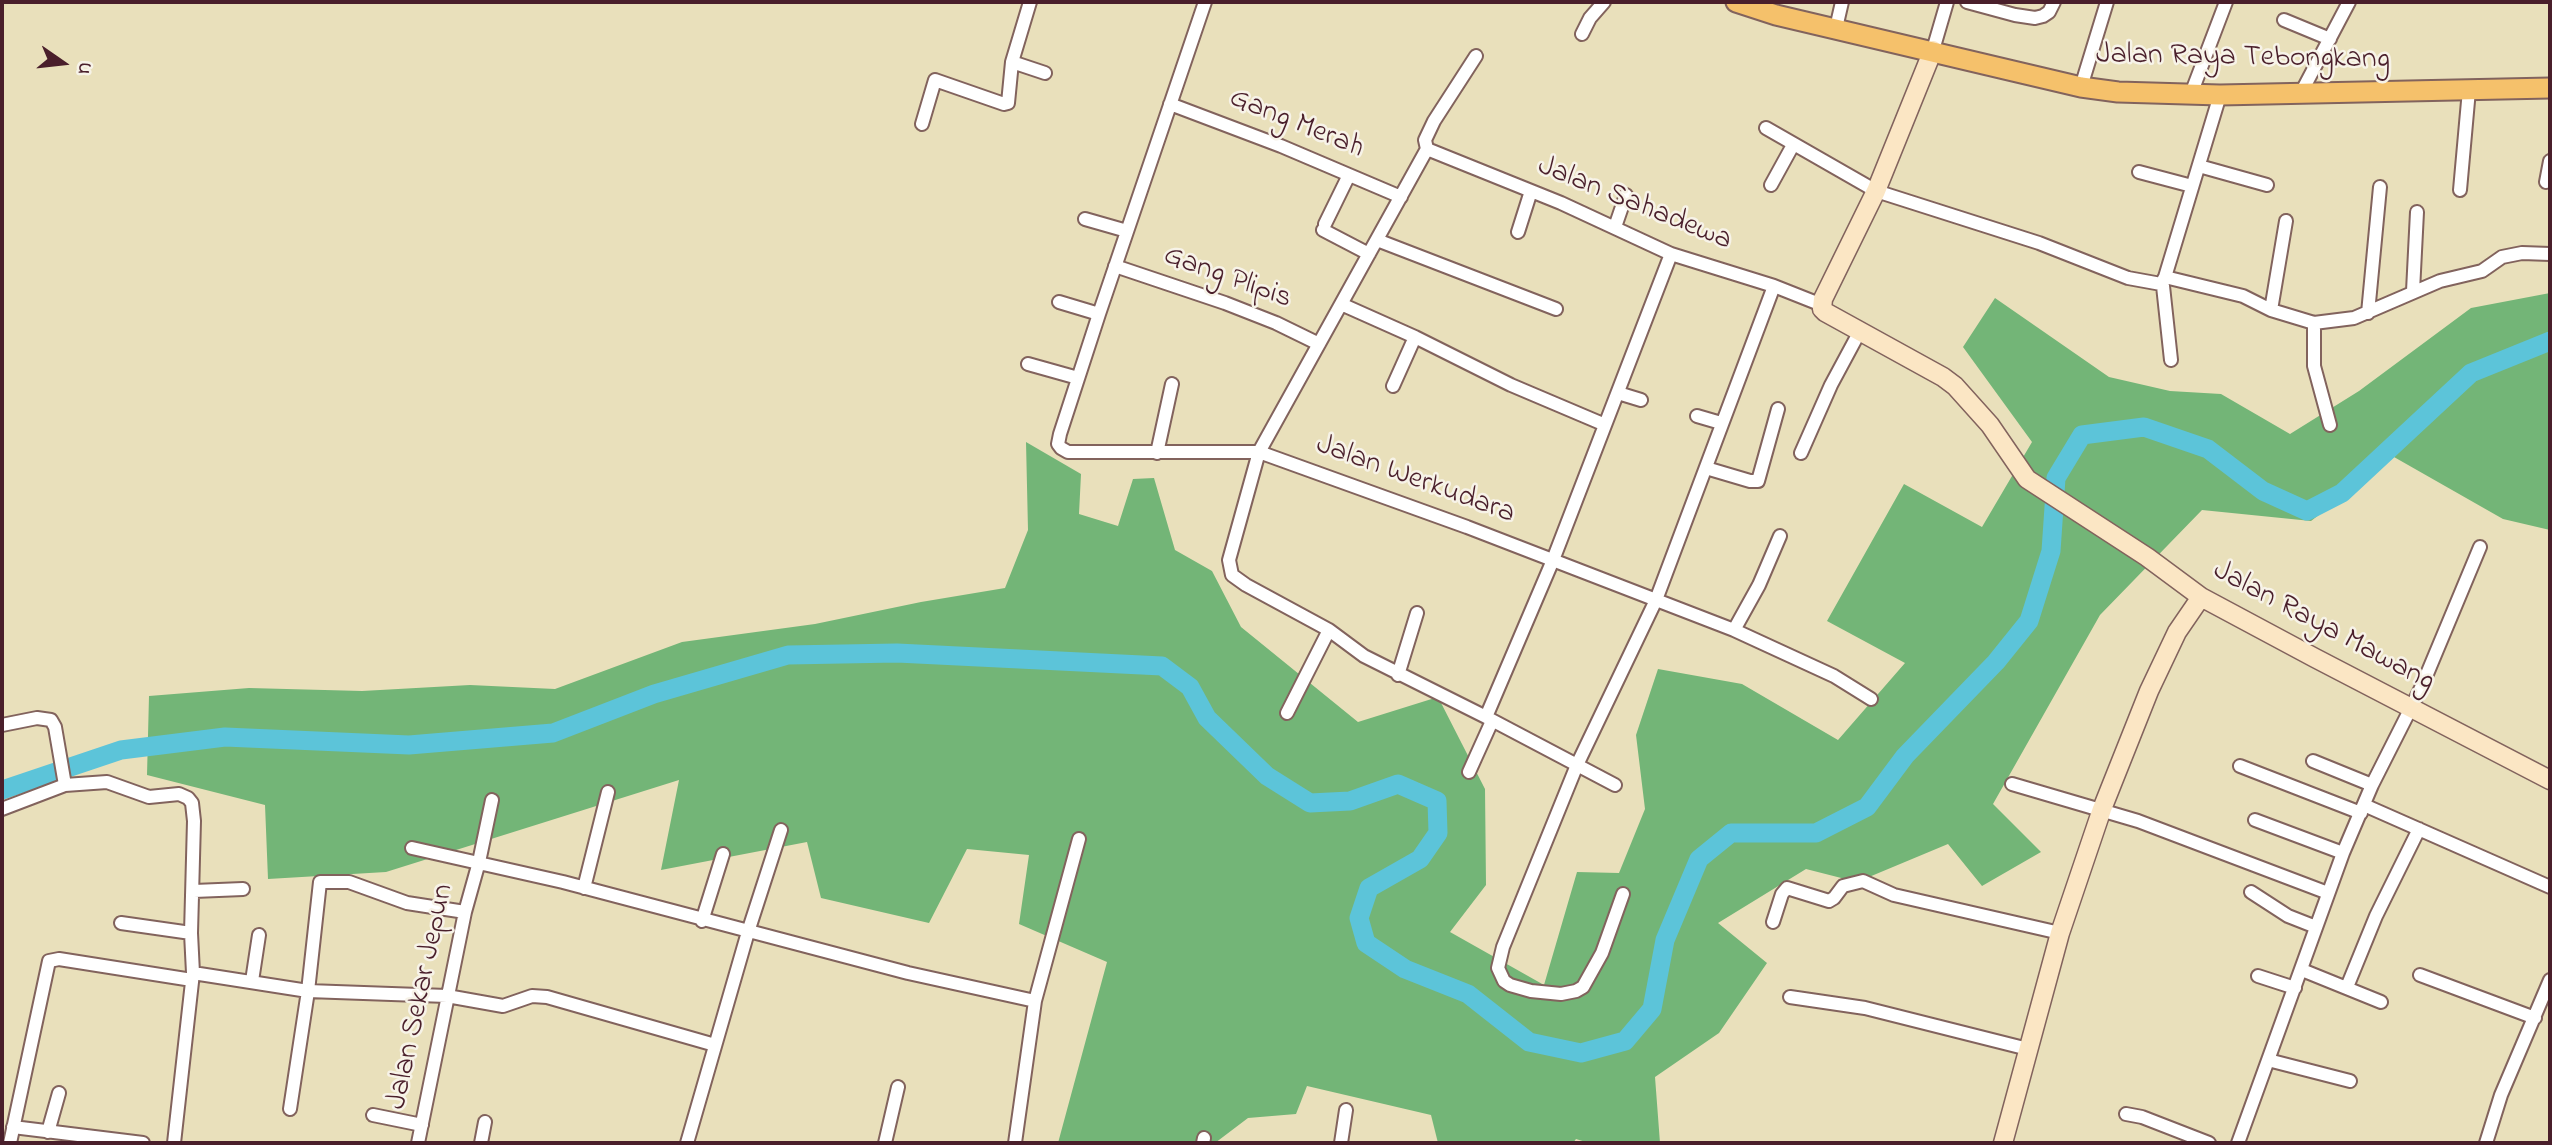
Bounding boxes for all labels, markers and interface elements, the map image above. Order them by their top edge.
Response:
north arrow [28,28,98,98]
street label: Jalan Raya Tebongkang [2096,38,2390,80]
text: U [69,59,98,77]
street label: Gang Merah [1223,82,1369,168]
street label: Jalan Sahadewa [1532,150,1736,260]
street label: Gang Plipis [1158,239,1296,319]
street label: Jalan Werkudara [1311,428,1519,534]
street label: Jalan Raya Mawang [2206,554,2440,702]
street label: Jalan Sekar Jepun [381,881,463,1113]

